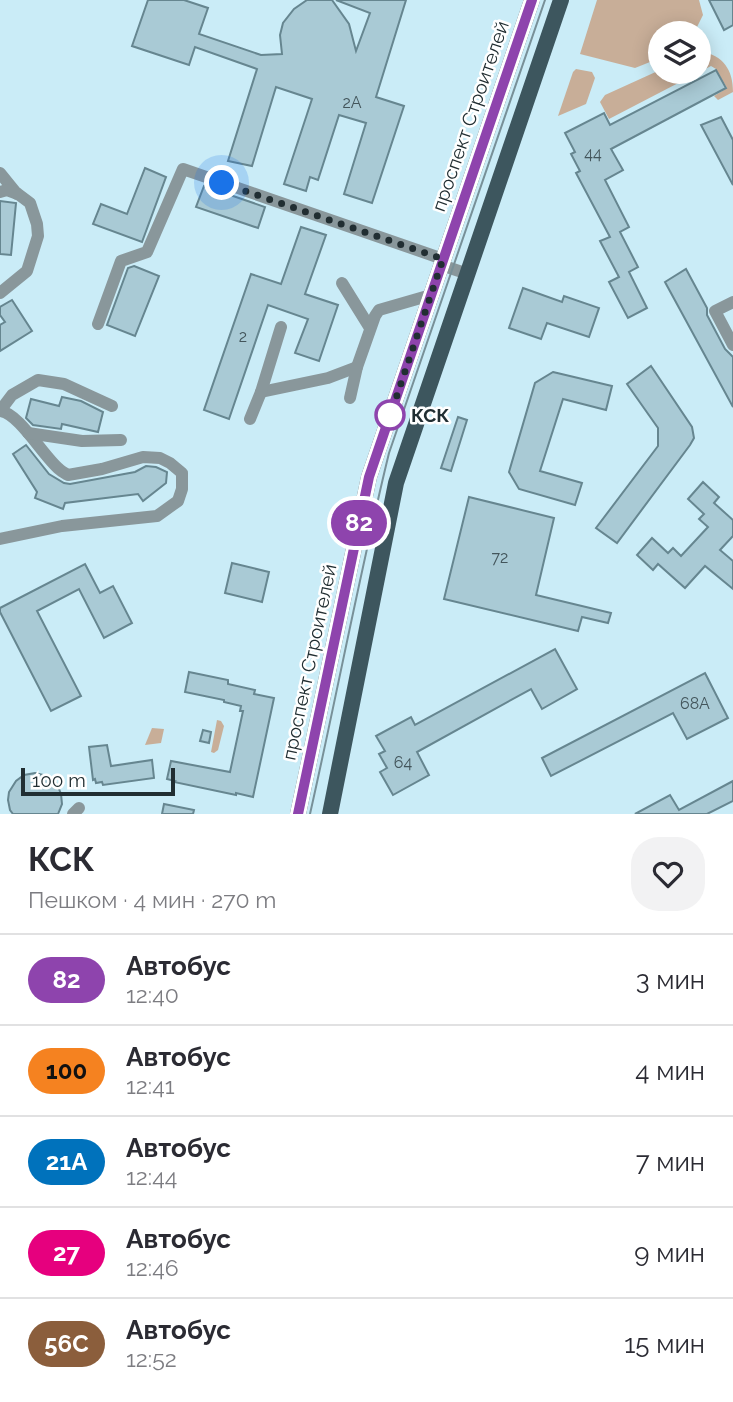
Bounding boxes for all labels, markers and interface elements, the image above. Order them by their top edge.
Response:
street label: проспект Строителей [427,18,513,214]
map controls [648,21,711,84]
button: layers [648,21,711,84]
house number: 2А [342,93,362,112]
house number: 44 [584,144,602,163]
your location [204,165,239,200]
house number: 2 [239,327,247,346]
marker: КСК [375,400,405,430]
place label: КСК [411,404,449,426]
line badge: 82 [328,500,390,546]
text: 82 [345,508,373,537]
house number: 72 [492,548,508,567]
street label: проспект Строителей [277,562,341,762]
house number: 68А [680,694,710,713]
house number: 64 [394,753,412,772]
scale bar [21,765,175,797]
text: 100 m [32,769,86,791]
button: heart [631,837,705,911]
text: КСК [28,840,95,879]
text: Пешком · 4 мин · 270 m [28,886,276,913]
text: Автобус [126,951,231,981]
text: 82 [52,965,81,994]
text: 3 мин [636,965,705,995]
text: 12:40 [126,981,179,1008]
text: Автобус [126,1042,231,1072]
text: 100 [46,1056,87,1085]
text: 4 мин [635,1056,705,1086]
text: 12:41 [126,1072,175,1099]
text: Автобус [126,1133,231,1163]
text: 21А [46,1147,87,1176]
text: 7 мин [636,1147,705,1177]
text: 12:44 [126,1163,177,1190]
text: Автобус [126,1224,231,1254]
text: 27 [53,1238,80,1267]
text: 9 мин [634,1238,705,1268]
text: 12:46 [126,1254,179,1281]
text: Автобус [126,1315,231,1345]
text: 56С [44,1329,89,1358]
text: 15 мин [624,1329,705,1359]
text: 12:52 [126,1345,177,1372]

